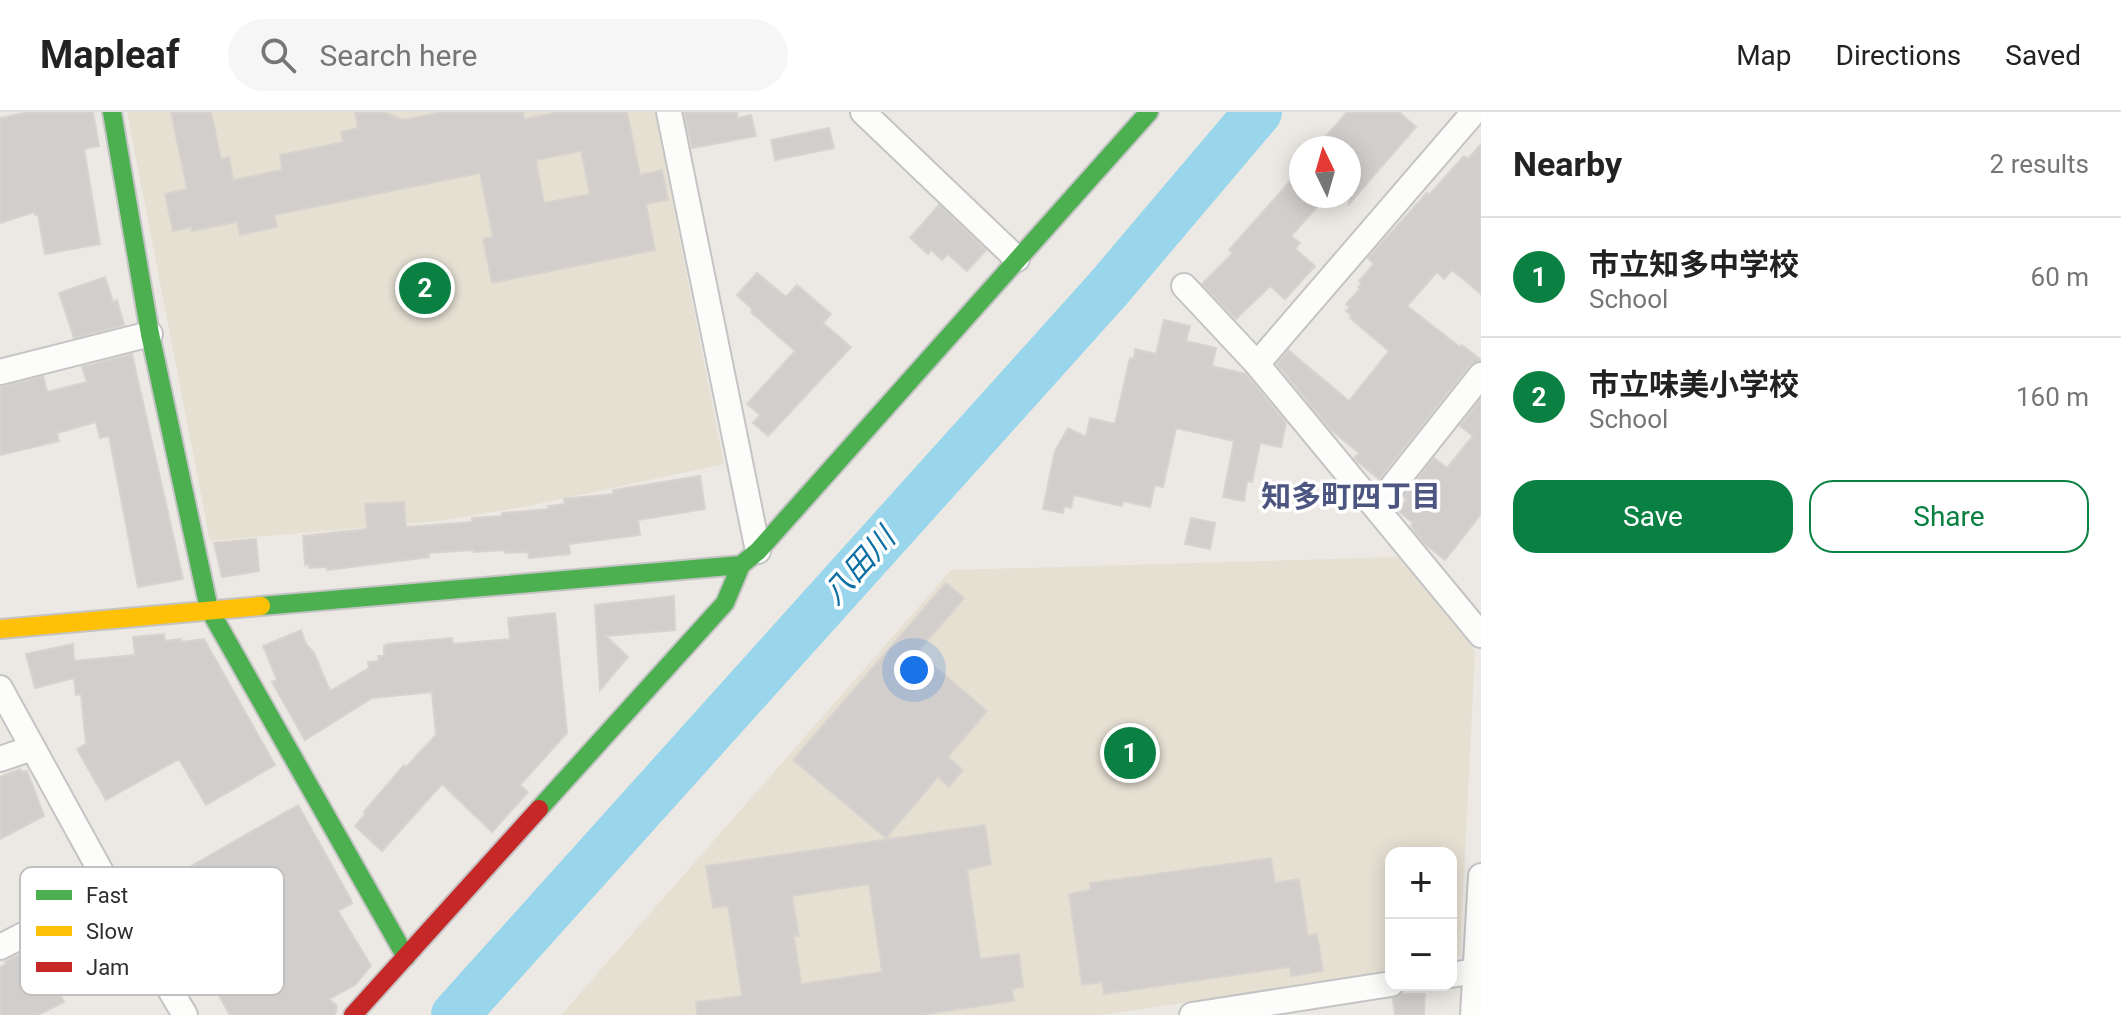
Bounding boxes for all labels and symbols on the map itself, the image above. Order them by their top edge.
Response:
north arrow [1289,136,1361,208]
pin: 2 [399,258,451,318]
district label: 知多町四丁目 [1261,479,1441,514]
water label: 八田川 [816,518,904,611]
your location [894,650,934,690]
pin: 1 [1104,723,1156,783]
legend [20,867,284,995]
text: Fast [86,883,128,908]
text: Slow [86,919,134,944]
text: Jam [86,955,129,980]

